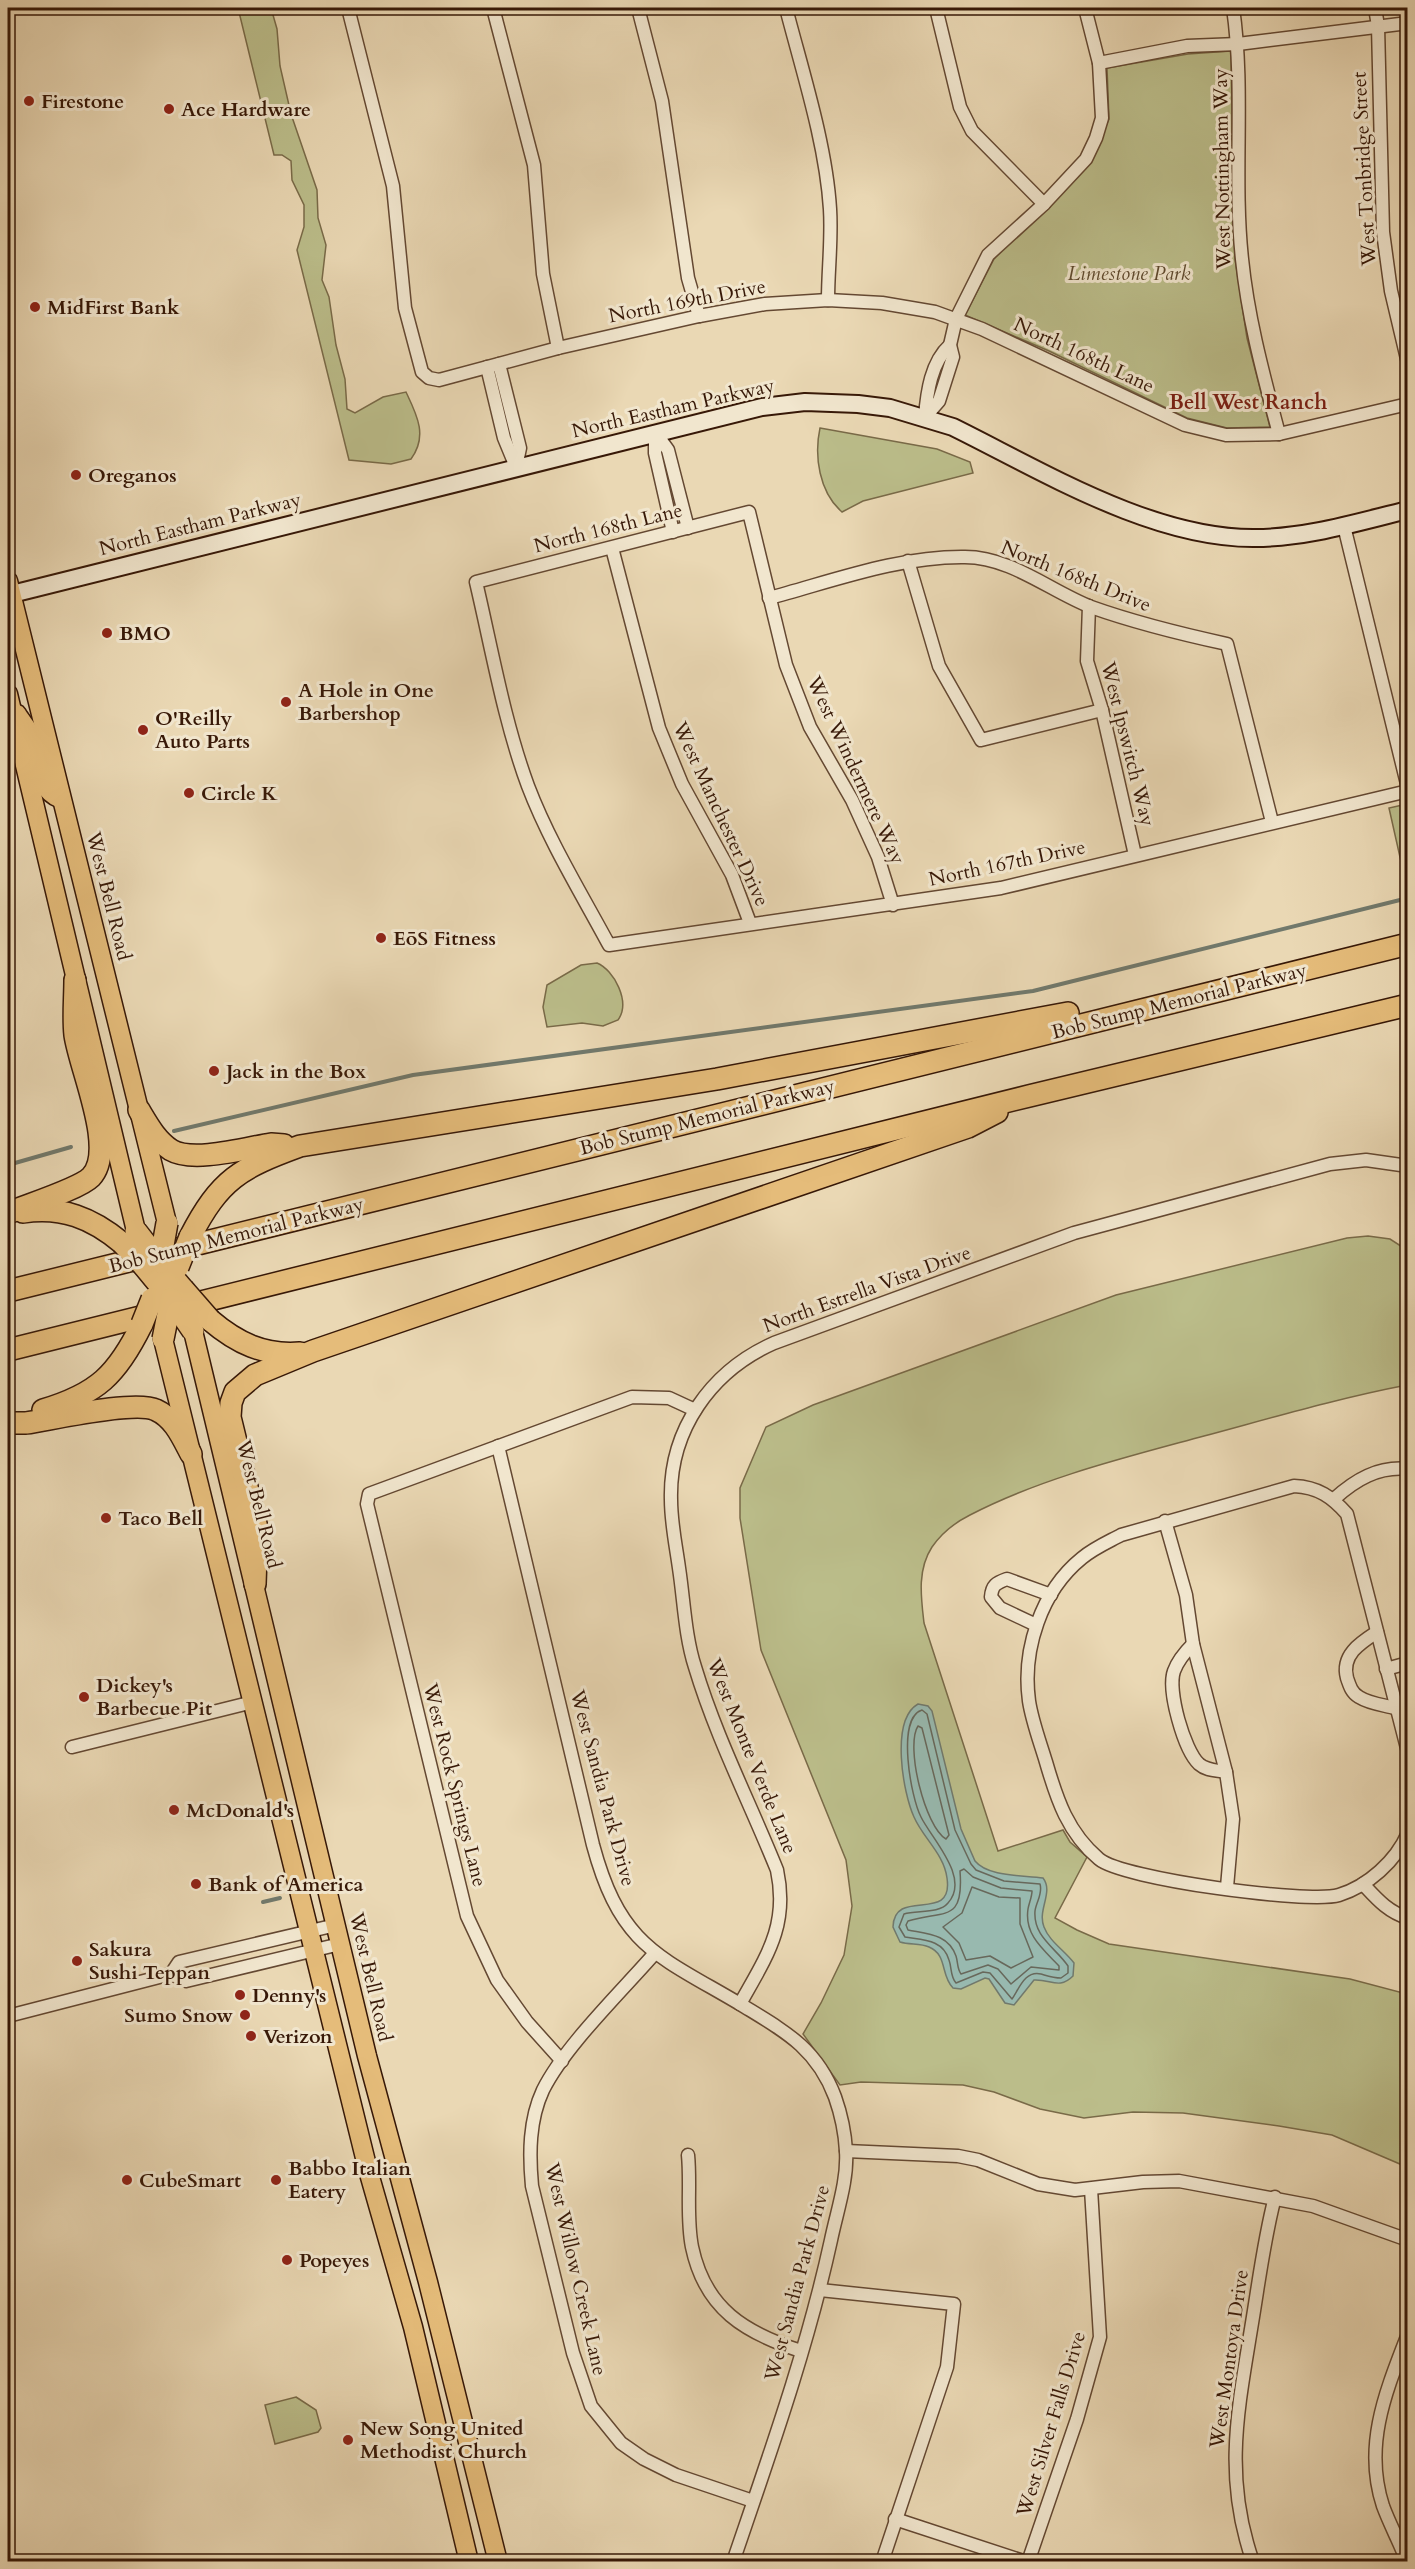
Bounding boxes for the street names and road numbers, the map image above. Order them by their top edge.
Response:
street label: West Nottingham Way [1207,68,1237,271]
street label: West Tonbridge Street [1345,71,1383,268]
street label: North 169th Drive [606,273,768,329]
street label: North 168th Lane [1009,311,1159,399]
street label: North Eastham Parkway [569,371,778,444]
street label: North Eastham Parkway [96,486,304,562]
street label: North 168th Lane [531,496,685,560]
street label: North 168th Drive [997,534,1155,618]
street label: West Ipswitch Way [1094,658,1162,829]
street label: West Windermere Way [800,671,912,869]
street label: West Manchester Drive [666,716,776,911]
street label: West Bell Road [80,828,138,964]
street label: North 167th Drive [926,833,1088,893]
street label: Bob Stump Memorial Parkway [1049,956,1310,1046]
street label: Bob Stump Memorial Parkway [577,1072,838,1162]
street label: Bob Stump Memorial Parkway [106,1190,367,1280]
street label: North Estrella Vista Drive [759,1239,975,1339]
street label: West Bell Road [230,1436,288,1572]
street label: West Monte Verde Lane [700,1653,804,1858]
street label: West Rock Springs Lane [416,1679,493,1890]
street label: West Sandia Park Drive [564,1686,642,1889]
street label: West Bell Road [343,1909,399,2045]
street label: West Willow Creek Lane [538,2159,614,2378]
street label: West Sandia Park Drive [758,2182,836,2385]
street label: West Montoya Drive [1203,2268,1255,2451]
street label: West Silver Falls Drive [1010,2328,1092,2521]

